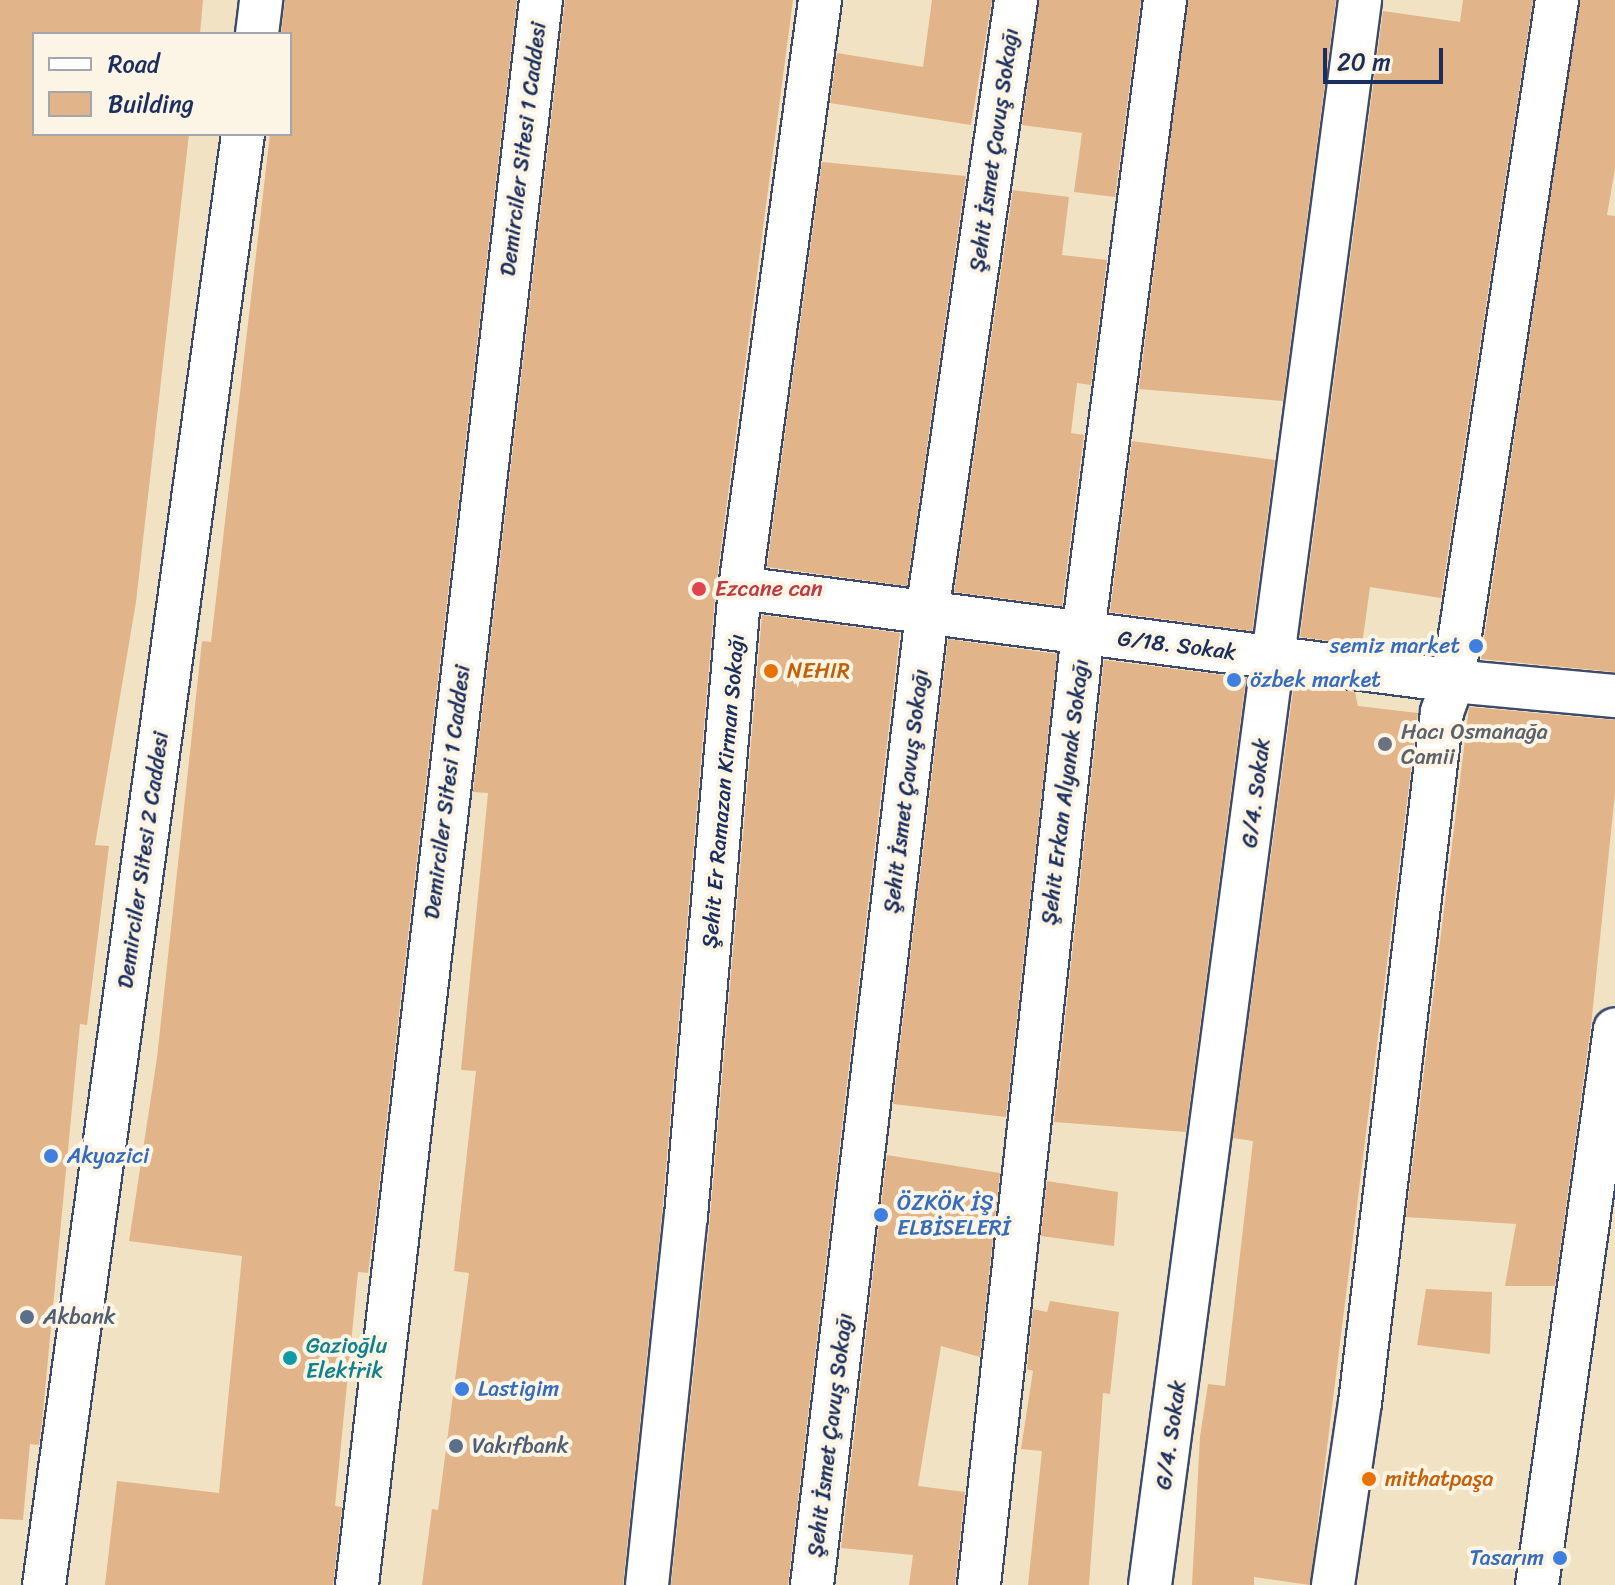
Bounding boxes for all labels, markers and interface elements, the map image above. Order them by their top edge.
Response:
street label: Demirciler Sitesi 1 Caddesi [494,19,552,279]
street label: Şehit İsmet Çavuş Sokağı [964,26,1024,274]
legend [32,32,292,136]
scale bar [1327,32,1447,82]
text: 20 m [1337,41,1391,83]
text: Road [108,43,159,85]
text: Building [108,83,194,125]
place label: Ezcane can [715,576,823,602]
marker: Ezcane can [690,580,708,598]
street label: G/18. Sokak [1116,625,1238,665]
street label: Şehit Er Ramazan Kirman Sokağı [696,633,750,949]
place label: semiz market [1330,633,1460,659]
marker: semiz market [1467,637,1485,655]
street label: Şehit Erkan Alyanak Sokağı [1036,657,1094,927]
place label: NEHIR [787,658,850,684]
street label: Demirciler Sitesi 1 Caddesi [418,662,476,922]
marker: NEHIR [762,662,780,680]
street label: Şehit İsmet Çavuş Sokağı [878,667,934,915]
place label: özbek market [1250,667,1382,693]
marker: özbek market [1225,671,1243,689]
place label: Hacı Osmanağa Camii [1401,718,1548,770]
street label: Demirciler Sitesi 2 Caddesi [112,729,174,991]
marker: Hacı Osmanağa Camii [1376,735,1394,753]
street label: G/4. Sokak [1236,737,1276,849]
place label: Akyazici [67,1143,149,1169]
marker: Akyazici [42,1147,60,1165]
place label: ÖZKÖK İŞ ELBİSELERİ [897,1189,1011,1240]
marker: ÖZKÖK İŞ ELBİSELERİ [872,1206,890,1224]
place label: Akbank [43,1304,116,1330]
marker: Akbank [18,1308,36,1326]
street label: Şehit İsmet Çavuş Sokağı [802,1311,858,1559]
place label: Gazioğlu Elektrik [306,1332,387,1384]
marker: Gazioğlu Elektrik [281,1349,299,1367]
place label: Lastigim [478,1376,559,1402]
street label: G/4. Sokak [1150,1379,1192,1491]
marker: Lastigim [453,1380,471,1398]
place label: Vakıfbank [472,1433,568,1459]
marker: Vakıfbank [447,1437,465,1455]
place label: mithatpaşa [1385,1466,1494,1492]
marker: mithatpaşa [1360,1470,1378,1488]
place label: Tasarım [1470,1545,1544,1571]
marker: Tasarım [1551,1549,1569,1567]

